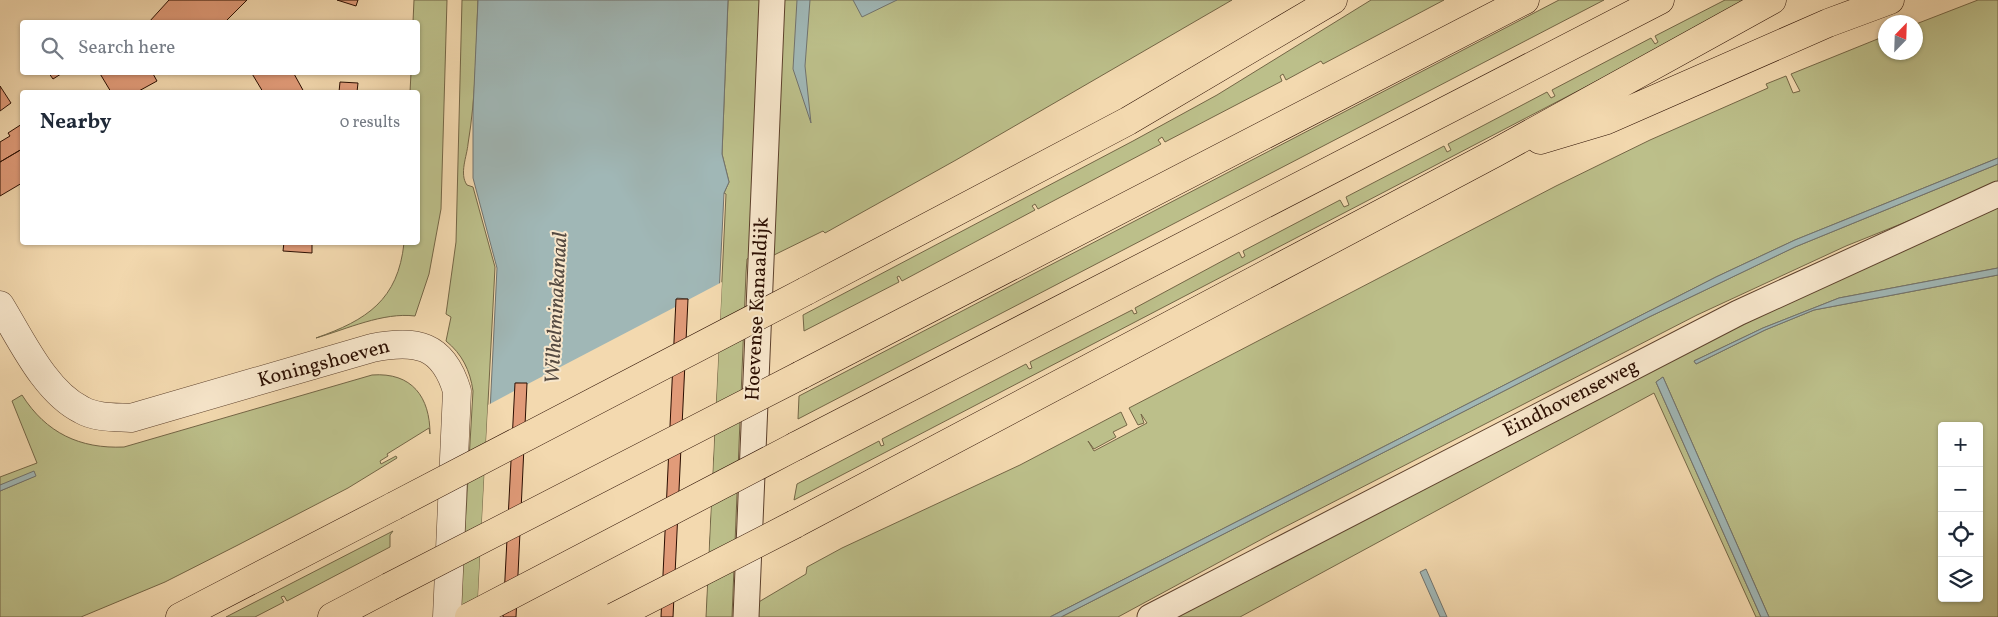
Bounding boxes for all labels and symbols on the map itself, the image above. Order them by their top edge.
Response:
north arrow [1878,15,1923,60]
street label: Hoevense Kanaaldijk [739,216,777,402]
water label: Wilhelminakanaal [539,231,575,385]
street label: Koningshoeven [255,333,393,395]
street label: Eindhovenseweg [1499,353,1643,445]

